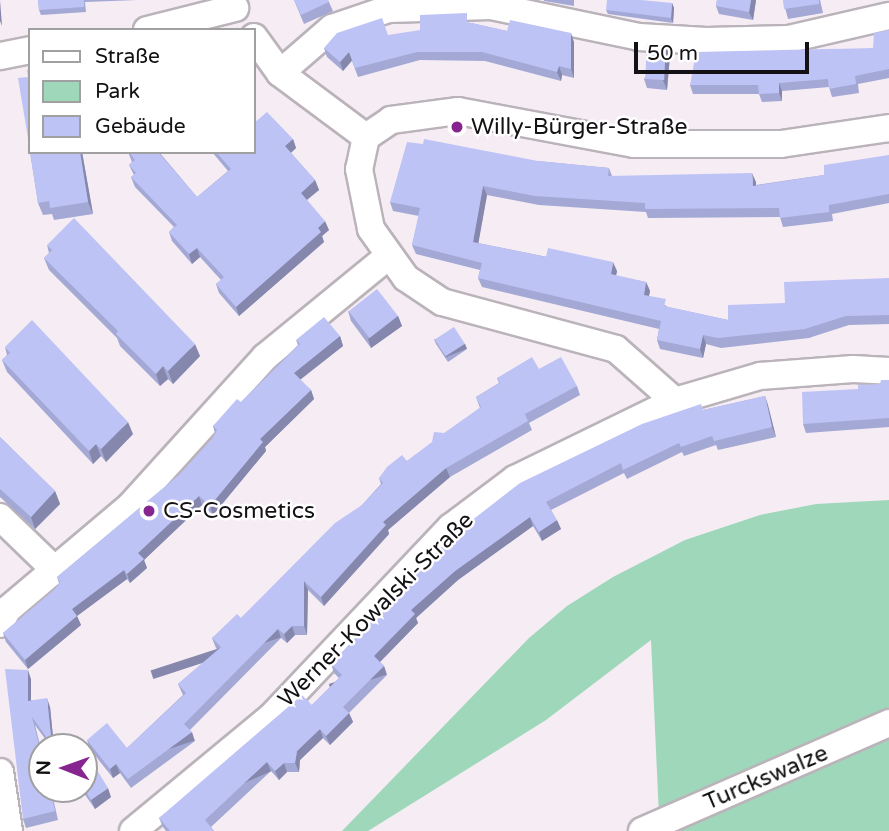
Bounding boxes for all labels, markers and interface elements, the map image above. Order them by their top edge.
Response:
legend [28,28,256,154]
scale bar [637,28,812,72]
text: 50 m [647,41,698,66]
text: Straße [95,44,160,69]
text: Park [95,79,140,104]
place label: Willy-Bürger-Straße [471,113,687,141]
text: Gebäude [95,114,186,139]
marker: Willy-Bürger-Straße [449,119,465,135]
place label: CS-Cosmetics [163,497,315,525]
marker: CS-Cosmetics [141,503,157,519]
street label: Werner-Kowalski-Straße [273,507,479,713]
north arrow [28,733,98,803]
street label: Turckswalze [700,740,832,816]
text: N [33,760,55,775]

